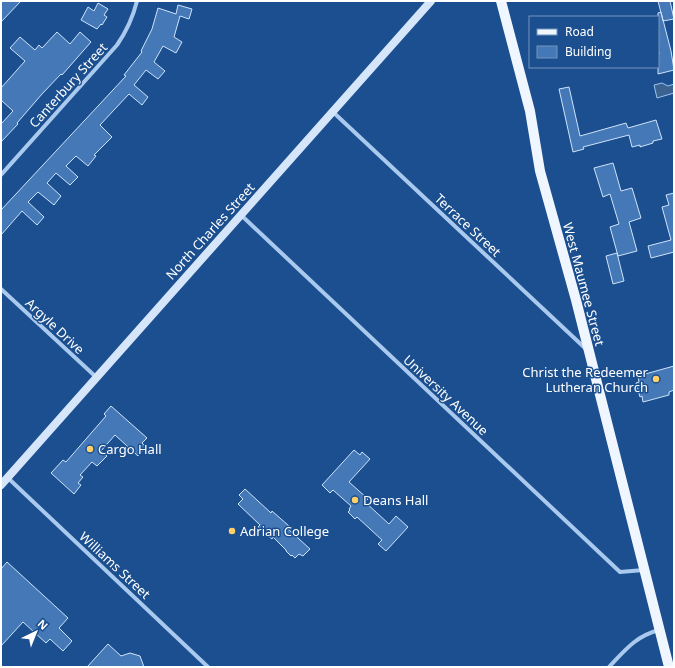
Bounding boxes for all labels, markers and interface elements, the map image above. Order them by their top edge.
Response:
legend [529,16,659,68]
text: Road [565,23,594,40]
street label: Canterbury Street [25,38,111,131]
text: Building [565,43,612,60]
street label: North Charles Street [162,178,259,283]
street label: Terrace Street [431,190,505,261]
street label: West Maumee Street [559,220,609,348]
street label: Argyle Drive [22,294,88,358]
street label: University Avenue [400,351,492,439]
place label: Christ the Redeemer Lutheran Church [522,363,649,396]
marker: Christ the Redeemer Lutheran Church [651,374,661,384]
place label: Cargo Hall [98,440,162,458]
marker: Cargo Hall [85,444,95,454]
place label: Deans Hall [363,491,428,509]
marker: Deans Hall [350,495,360,505]
place label: Adrian College [240,522,329,540]
marker: Adrian College [227,526,237,536]
street label: Williams Street [76,527,155,603]
north arrow [16,612,56,652]
text: N [35,616,52,633]

